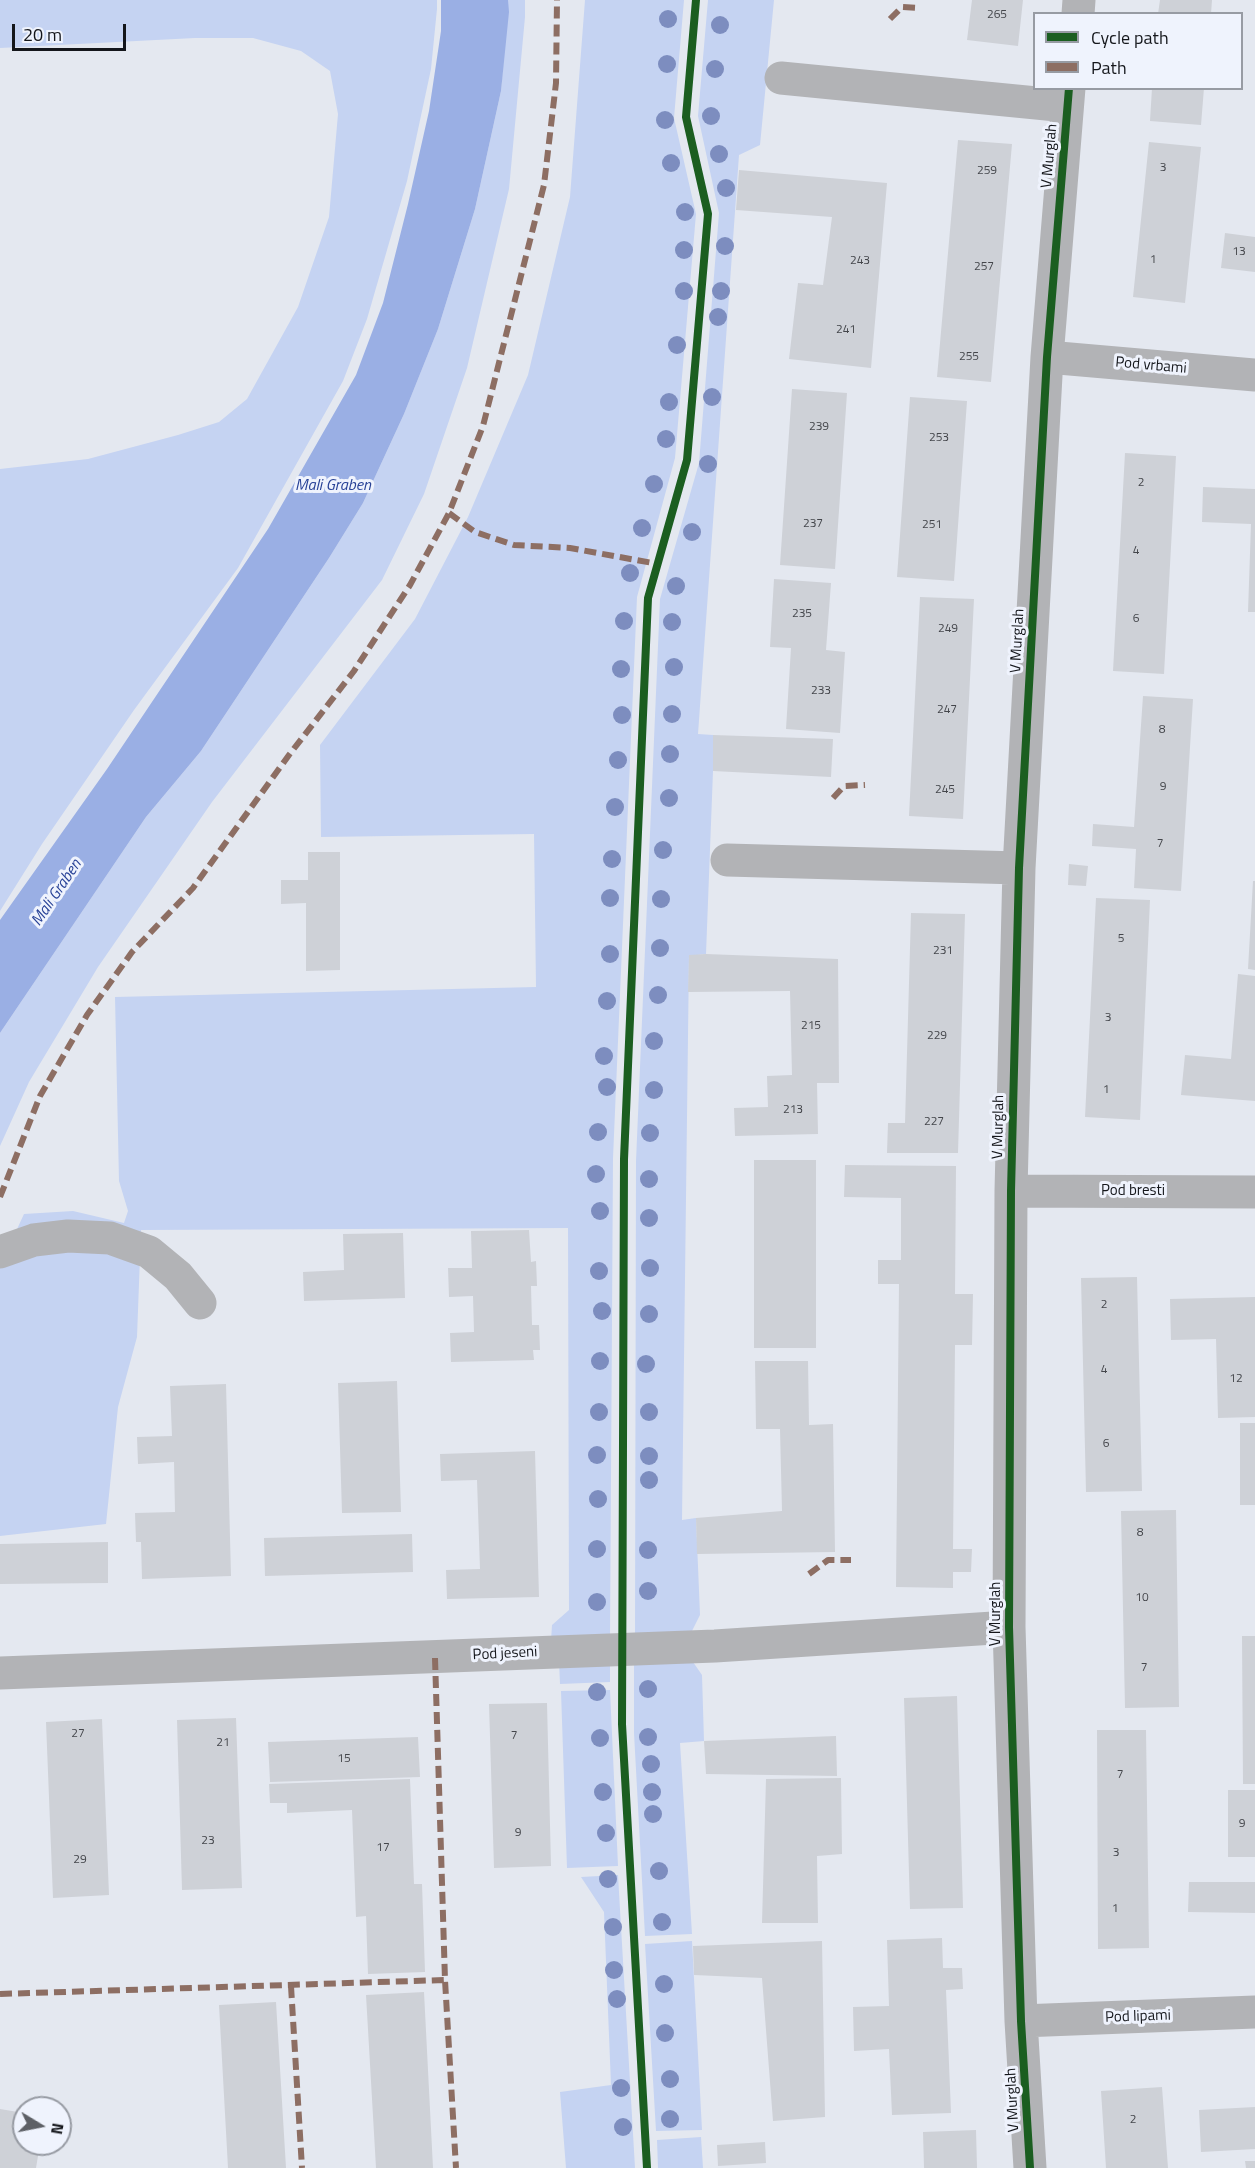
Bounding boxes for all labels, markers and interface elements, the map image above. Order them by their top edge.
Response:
house number: 265 [987,8,1007,22]
scale bar [15,12,129,50]
legend [1033,12,1243,90]
text: 20 m [23,21,62,48]
text: Cycle path [1091,24,1169,51]
text: Path [1091,54,1127,81]
street label: V Murglah [1038,123,1062,189]
house number: 3 [1160,161,1166,175]
house number: 259 [977,164,997,178]
house number: 13 [1232,245,1246,259]
house number: 1 [1150,253,1156,267]
house number: 243 [850,254,870,268]
house number: 257 [974,260,994,274]
house number: 241 [836,323,856,337]
house number: 255 [959,350,979,364]
street label: Pod vrbami [1115,354,1187,378]
house number: 239 [809,420,829,434]
house number: 253 [929,431,949,445]
water label: Mali Graben [295,476,371,496]
house number: 2 [1138,476,1144,490]
house number: 237 [803,517,823,531]
house number: 251 [922,518,942,532]
house number: 4 [1133,544,1139,558]
house number: 235 [792,607,812,621]
street label: V Murglah [1007,608,1029,674]
house number: 6 [1133,612,1139,626]
house number: 249 [938,622,958,636]
house number: 233 [811,684,831,698]
house number: 247 [937,703,957,717]
house number: 8 [1159,723,1165,737]
house number: 9 [1160,780,1166,794]
house number: 245 [935,783,955,797]
house number: 7 [1157,837,1163,851]
water label: Mali Graben [28,856,86,930]
house number: 5 [1118,932,1124,946]
house number: 231 [933,944,953,958]
house number: 3 [1105,1011,1111,1025]
house number: 215 [801,1019,821,1033]
house number: 229 [927,1029,947,1043]
house number: 1 [1103,1083,1109,1097]
street label: V Murglah [989,1095,1009,1159]
house number: 213 [783,1103,803,1117]
house number: 227 [924,1115,944,1129]
street label: Pod bresti [1101,1182,1165,1200]
house number: 2 [1101,1298,1107,1312]
house number: 4 [1101,1363,1107,1377]
house number: 12 [1229,1372,1243,1386]
house number: 6 [1103,1437,1109,1451]
house number: 8 [1137,1526,1143,1540]
street label: V Murglah [987,1582,1005,1646]
house number: 10 [1135,1591,1149,1605]
street label: Pod jeseni [472,1643,538,1665]
house number: 7 [1141,1661,1147,1675]
house number: 27 [71,1727,85,1741]
house number: 7 [511,1729,517,1743]
house number: 21 [216,1736,230,1750]
house number: 15 [337,1752,351,1766]
house number: 7 [1117,1768,1123,1782]
house number: 9 [1239,1817,1245,1831]
house number: 9 [515,1826,521,1840]
house number: 23 [201,1834,215,1848]
house number: 17 [376,1841,390,1855]
house number: 3 [1113,1846,1119,1860]
house number: 29 [73,1853,87,1867]
house number: 1 [1112,1902,1118,1916]
street label: Pod lipami [1105,2007,1171,2027]
street label: V Murglah [1002,2067,1024,2133]
north arrow [12,2096,72,2156]
house number: 2 [1130,2113,1136,2127]
text: N [45,2121,71,2136]

